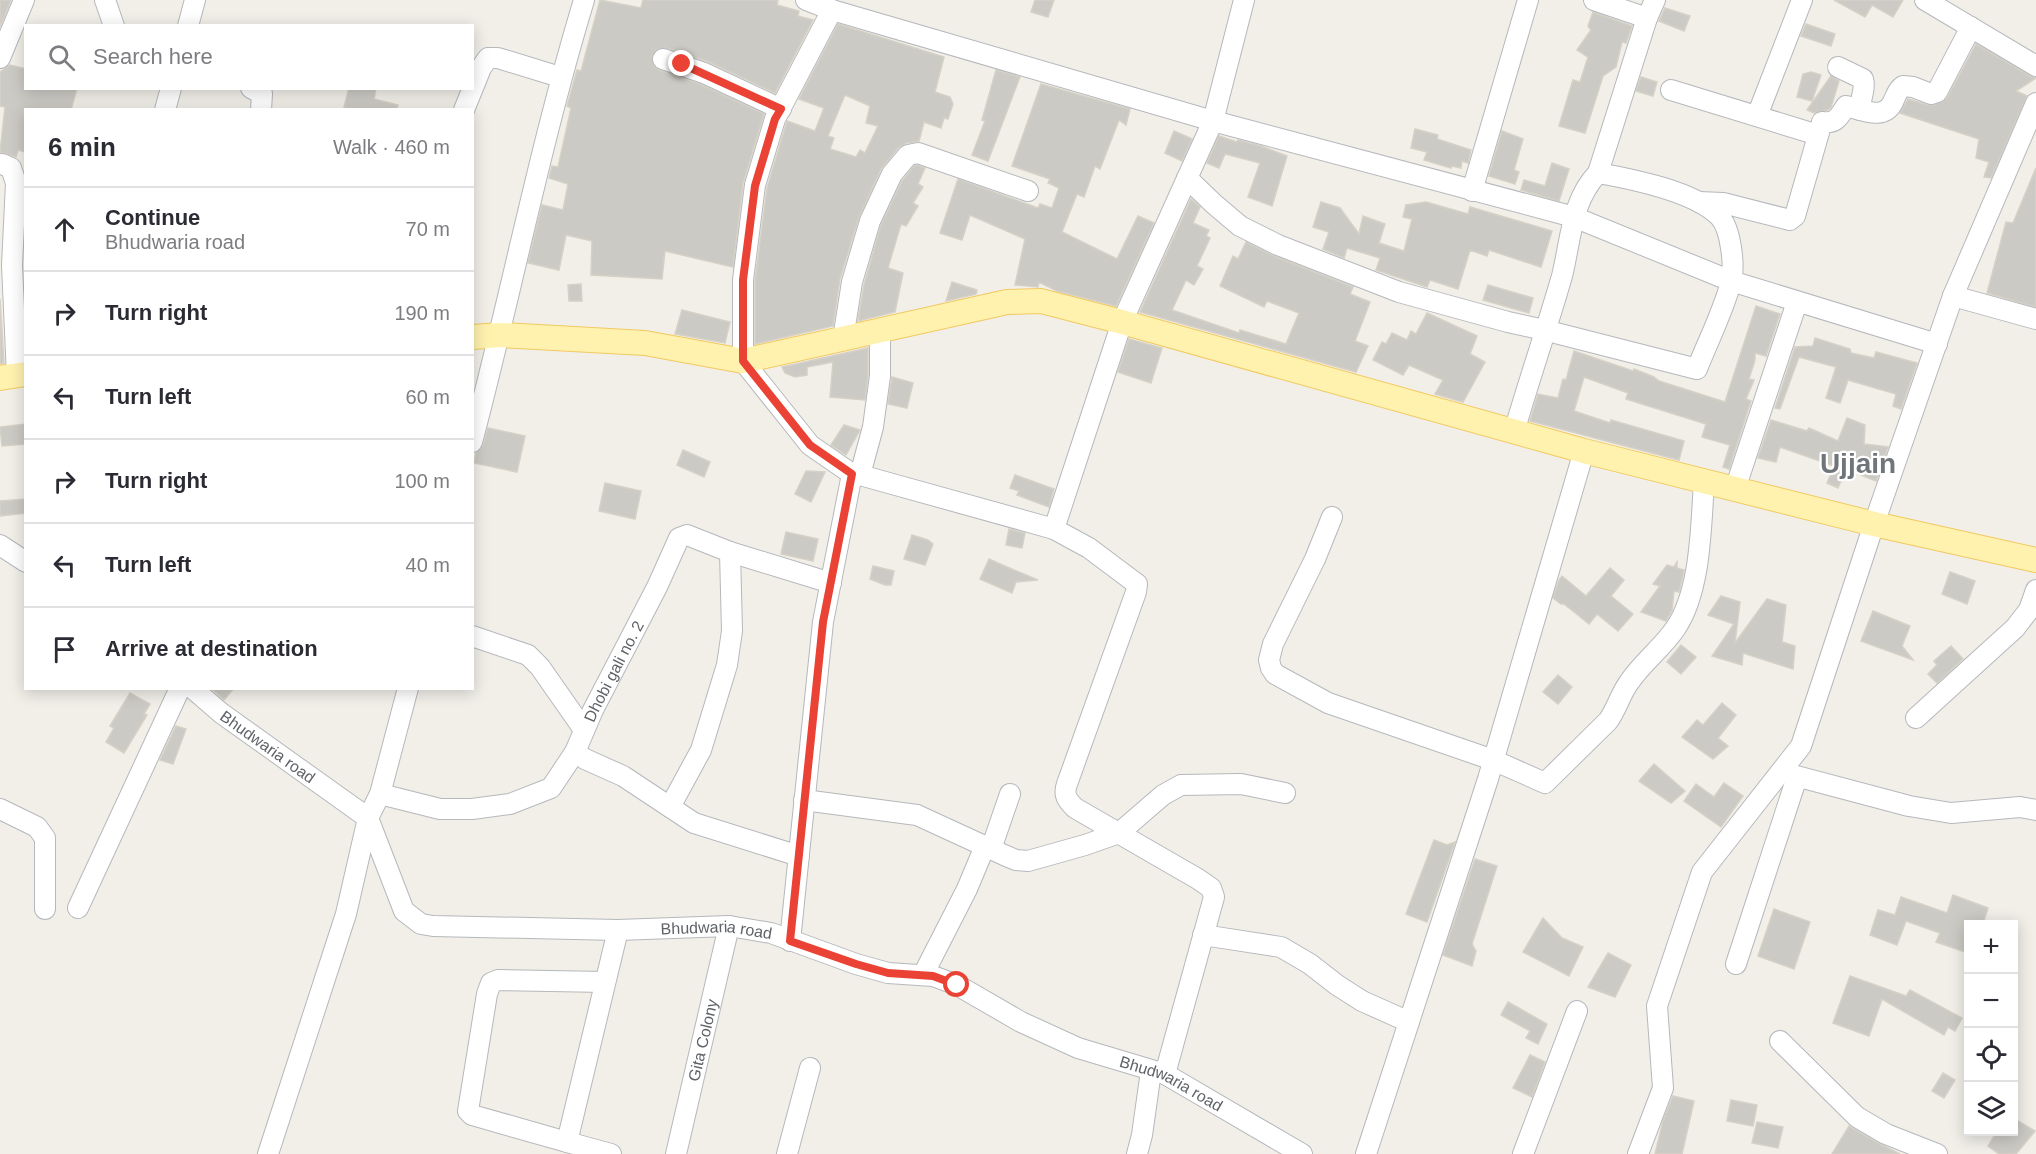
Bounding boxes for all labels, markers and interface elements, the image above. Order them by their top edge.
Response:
search box [24,24,474,90]
icon: search [45,41,78,74]
text: Search here [93,44,213,69]
route end [668,50,694,76]
text: 6 min [48,132,116,162]
text: Walk · 460 m [333,136,450,158]
text: Continue [105,205,200,230]
icon: ahead [48,213,81,246]
text: 70 m [406,218,450,240]
text: Bhudwaria road [105,231,245,253]
icon: right [48,297,81,330]
text: Turn right [105,300,207,325]
text: 190 m [394,302,450,324]
icon: left [48,381,81,414]
text: Turn left [105,384,191,409]
text: 60 m [406,386,450,408]
district label: Ujjain [1820,448,1896,479]
icon: right [48,465,81,498]
text: Turn right [105,468,207,493]
text: 100 m [394,470,450,492]
icon: left [48,549,81,582]
text: Turn left [105,552,191,577]
text: 40 m [406,554,450,576]
street label: Dhobi gali no. 2 [581,618,647,724]
icon: arrive [48,633,81,666]
text: Arrive at destination [105,636,318,661]
street label: Bhudwaria road [217,707,318,786]
street label: Bhudwaria road [660,918,773,942]
map controls [1964,920,2018,1136]
button: + [1964,920,2018,974]
route start [943,971,969,997]
button: − [1964,974,2018,1028]
street label: Gita Colony [685,997,721,1083]
button: locate [1964,1028,2018,1082]
street label: Bhudwaria road [1118,1053,1225,1115]
button: layers [1964,1082,2018,1136]

